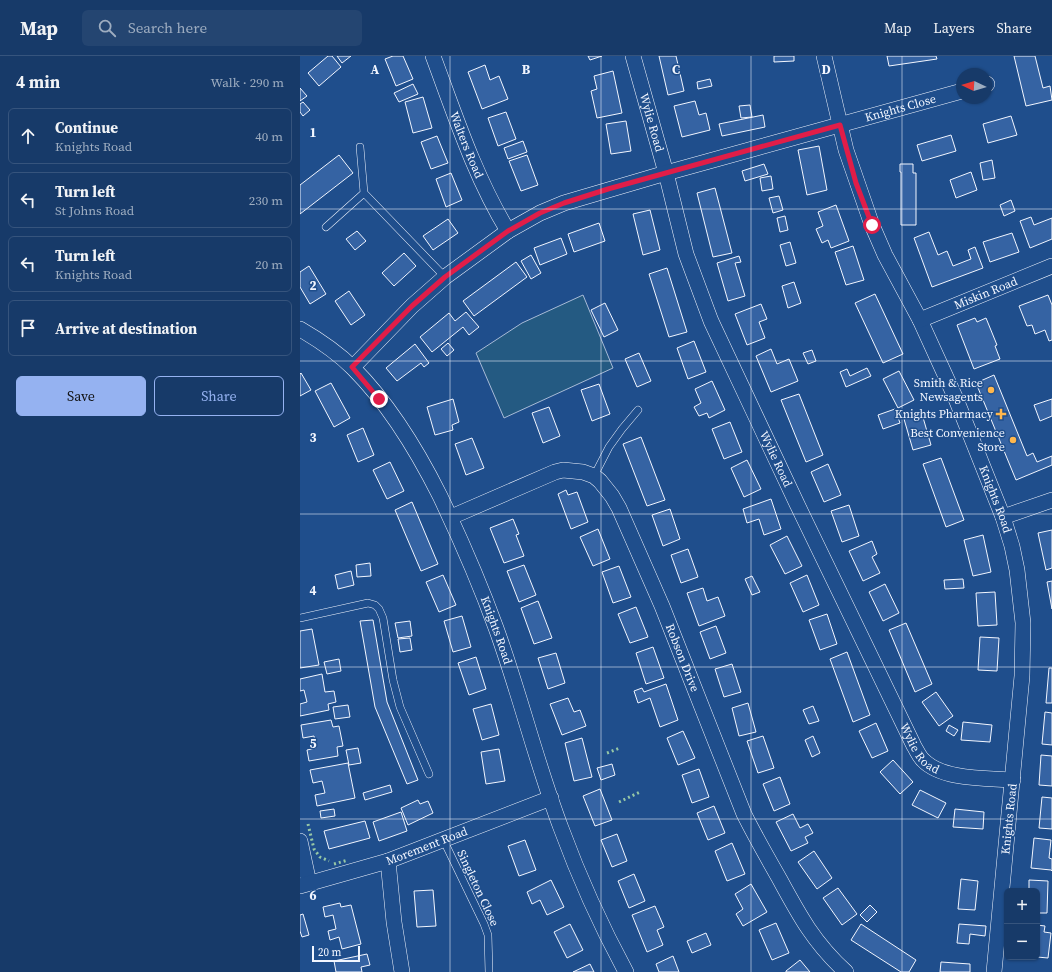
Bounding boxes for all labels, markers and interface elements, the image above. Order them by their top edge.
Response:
search box [82,10,362,46]
text: Map [20,15,58,41]
icon: search [96,17,118,39]
text: Search here [128,17,207,38]
text: Map [884,18,911,38]
text: Layers [933,18,975,38]
text: Share [997,18,1032,38]
text: A [371,61,380,78]
text: B [522,61,531,78]
text: C [672,61,680,78]
text: D [821,61,831,78]
north arrow [956,68,992,104]
text: 4 min [16,70,60,94]
text: Walk · 290 m [211,74,284,91]
street label: Wylie Road [636,91,668,154]
street label: Knights Close [863,91,938,126]
street label: Walters Road [446,109,487,181]
text: Continue [55,117,118,138]
text: 1 [309,124,317,141]
icon: ahead [17,125,39,147]
text: 40 m [255,128,283,145]
text: Knights Road [55,138,132,155]
text: Turn left [55,181,115,202]
icon: left [17,189,39,211]
text: 230 m [249,192,283,209]
text: St Johns Road [55,202,134,219]
route start [863,216,881,234]
text: Turn left [55,245,115,266]
icon: left [17,253,39,275]
text: 20 m [255,256,283,273]
text: Knights Road [55,266,132,283]
street label: Miskin Road [952,273,1020,313]
text: 2 [309,277,317,294]
icon: arrive [17,317,39,339]
text: Arrive at destination [55,318,197,339]
place label: Smith & Rice Newsagents [914,375,983,405]
button: Save [16,376,146,416]
button: Share [154,376,284,416]
marker: Smith & Rice Newsagents [986,385,996,395]
route end [370,390,388,408]
place label: Knights Pharmacy [895,406,994,422]
marker: Knights Pharmacy [996,409,1006,419]
place label: Best Convenience Store [910,425,1005,455]
street label: Wylie Road [756,428,796,490]
text: 3 [309,429,317,446]
marker: Best Convenience Store [1008,435,1018,445]
street label: Knights Road [975,463,1016,535]
text: 4 [309,582,317,599]
street label: Knights Road [477,594,516,667]
street label: Robson Drive [662,621,703,694]
street label: Wylie Road [896,720,942,778]
text: 5 [309,735,317,752]
street label: Knights Road [997,783,1021,855]
street label: Morement Road [384,823,470,869]
street label: Singleton Close [453,847,503,929]
text: 6 [309,887,317,904]
map controls [1004,888,1040,960]
button: + [1004,888,1040,924]
button: − [1004,924,1040,960]
scale bar [312,944,360,963]
text: 20 m [318,945,341,960]

